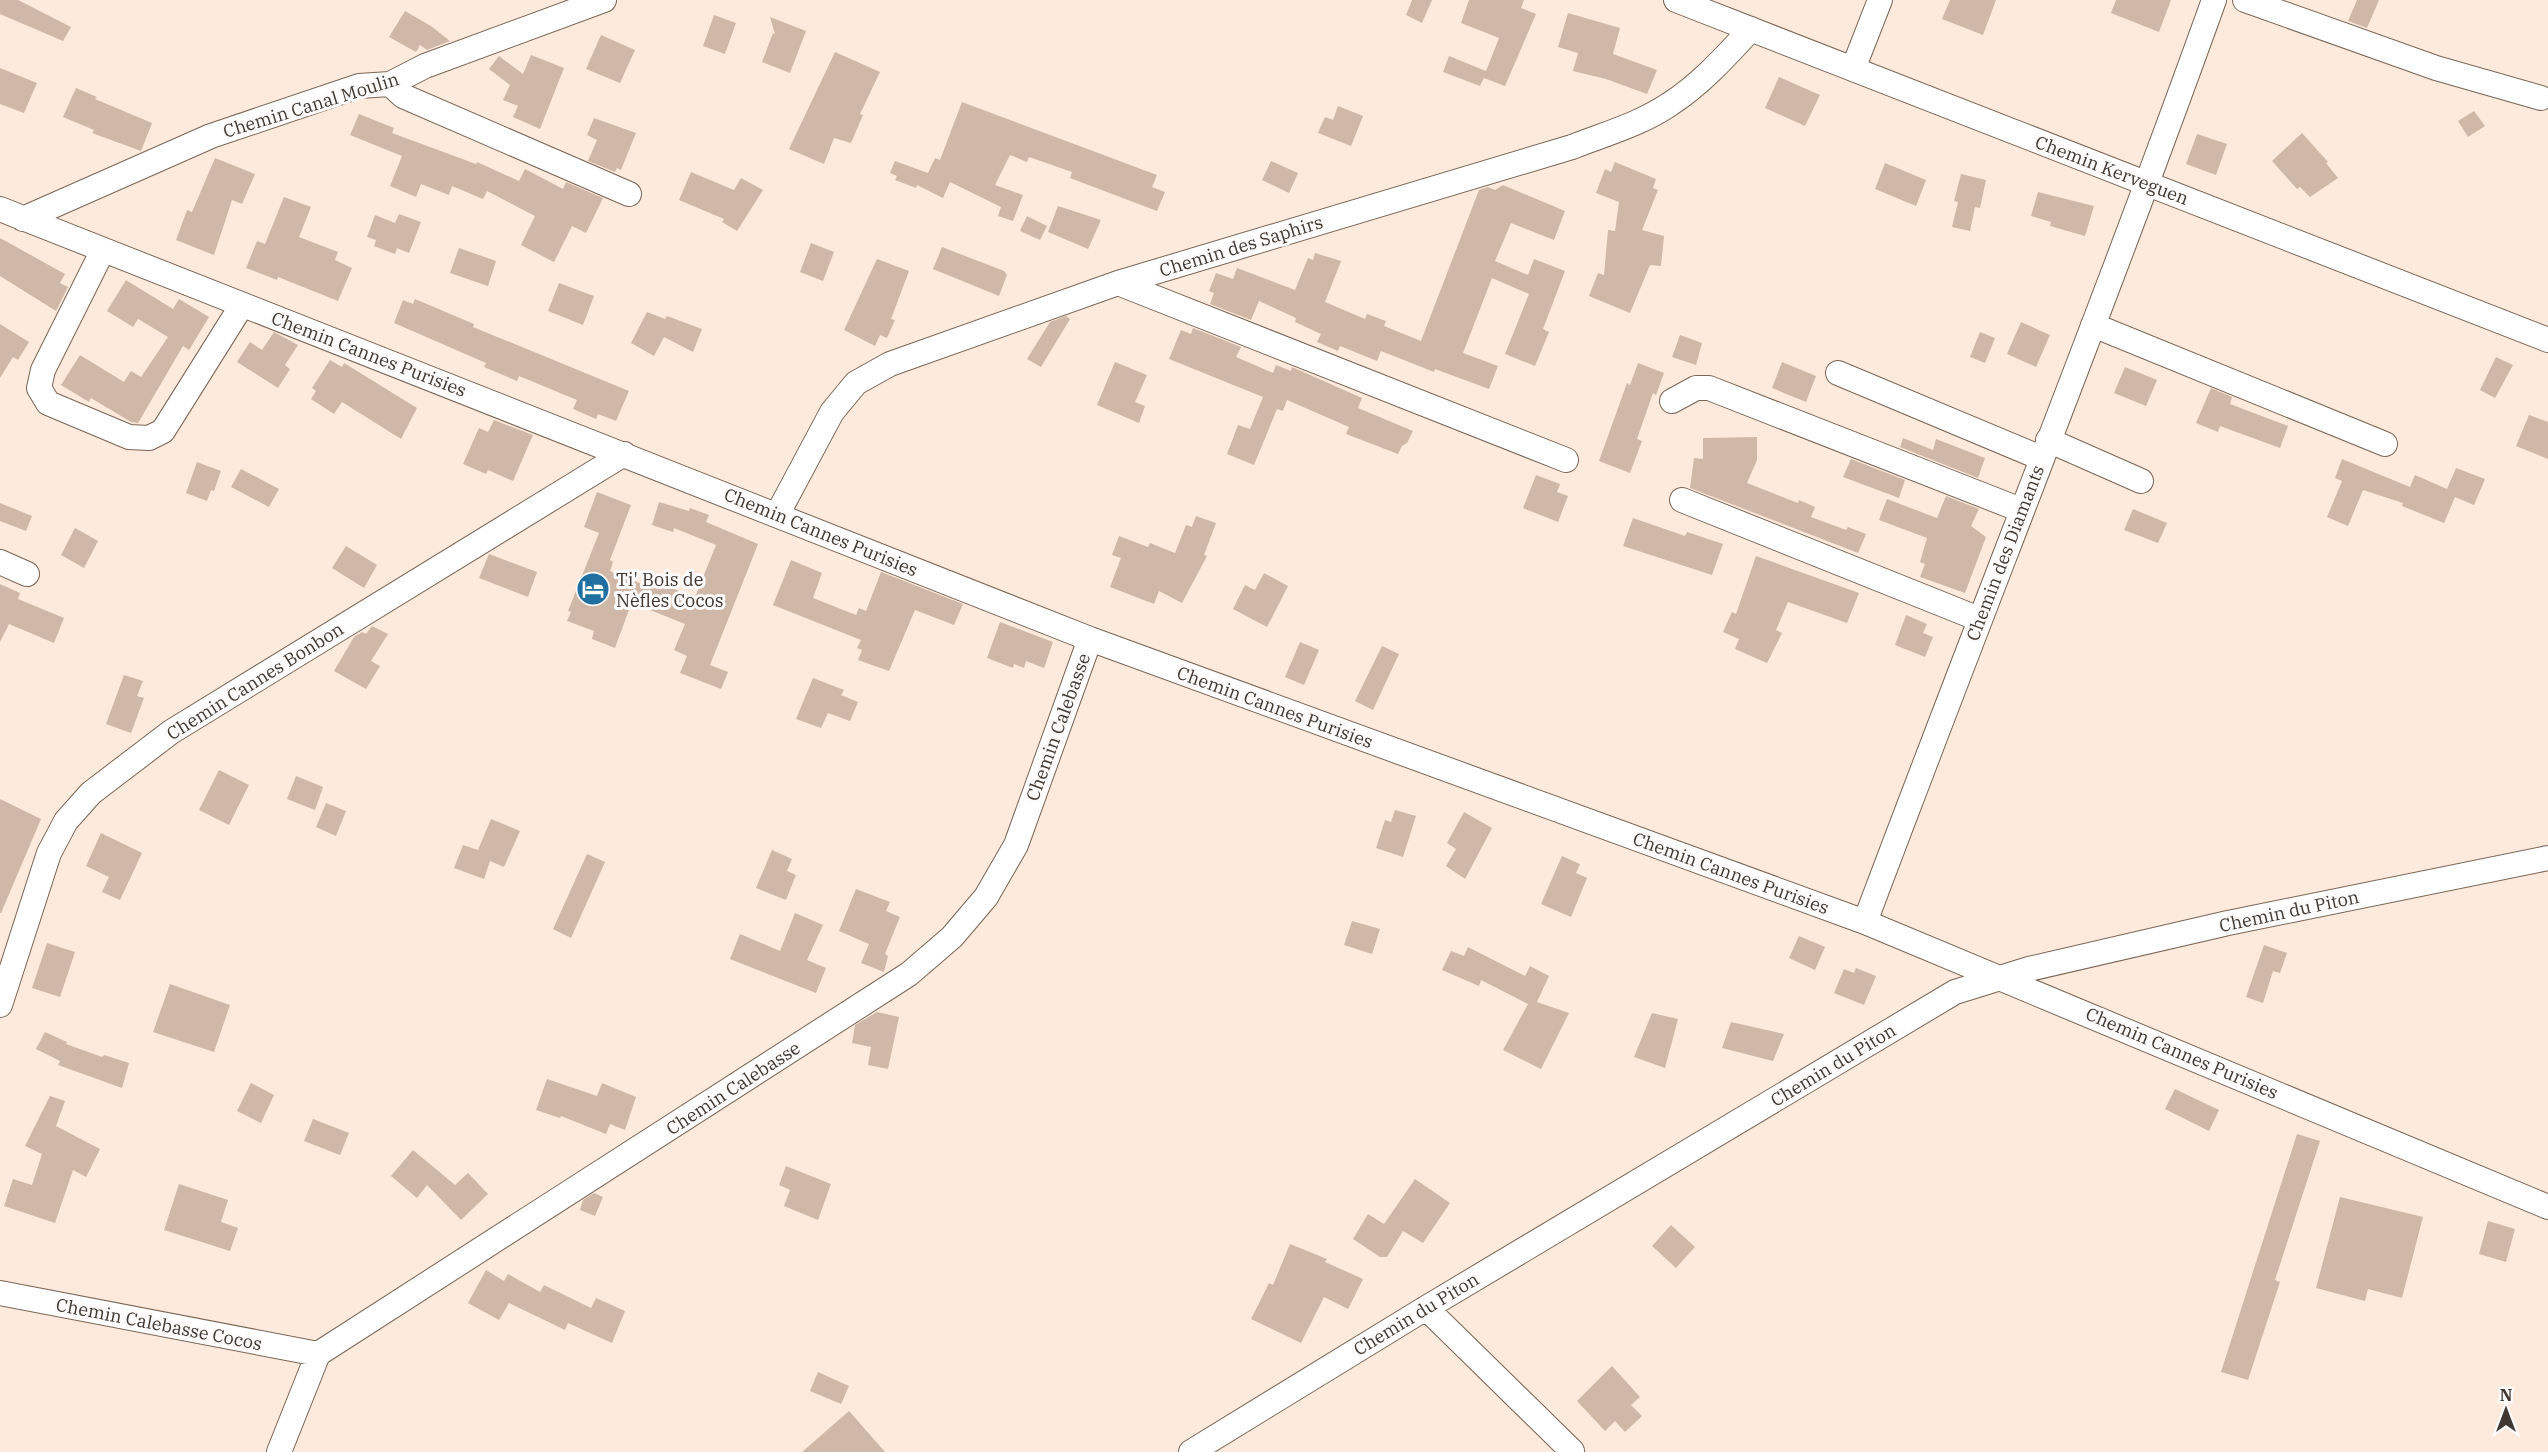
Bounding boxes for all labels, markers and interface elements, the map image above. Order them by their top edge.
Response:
street label: Chemin Canal Moulin [220,67,402,143]
street label: Chemin Kerveguen [2032,130,2192,210]
street label: Chemin des Saphirs [1156,210,1326,282]
street label: Chemin Cannes Purisies [268,306,470,402]
street label: Chemin des Diamants [1961,462,2049,644]
street label: Chemin Cannes Purisies [721,483,921,581]
place label: Ti' Bois de Nèfles Cocos [616,568,723,612]
hotel icon: Ti' Bois de Nèfles Cocos [575,571,611,607]
street label: Chemin Cannes Bonbon [162,617,348,745]
street label: Chemin Calebasse [1021,650,1095,804]
street label: Chemin Cannes Purisies [1174,661,1376,753]
street label: Chemin Cannes Purisies [1630,827,1832,919]
street label: Chemin du Piton [2217,885,2361,937]
street label: Chemin Cannes Purisies [2082,1002,2282,1104]
street label: Chemin du Piton [1766,1019,1900,1111]
street label: Chemin Calebasse [662,1036,804,1140]
street label: Chemin du Piton [1349,1268,1483,1360]
street label: Chemin Calebasse Cocos [54,1293,264,1355]
north arrow [2476,1380,2536,1440]
text: N [2500,1385,2512,1405]

